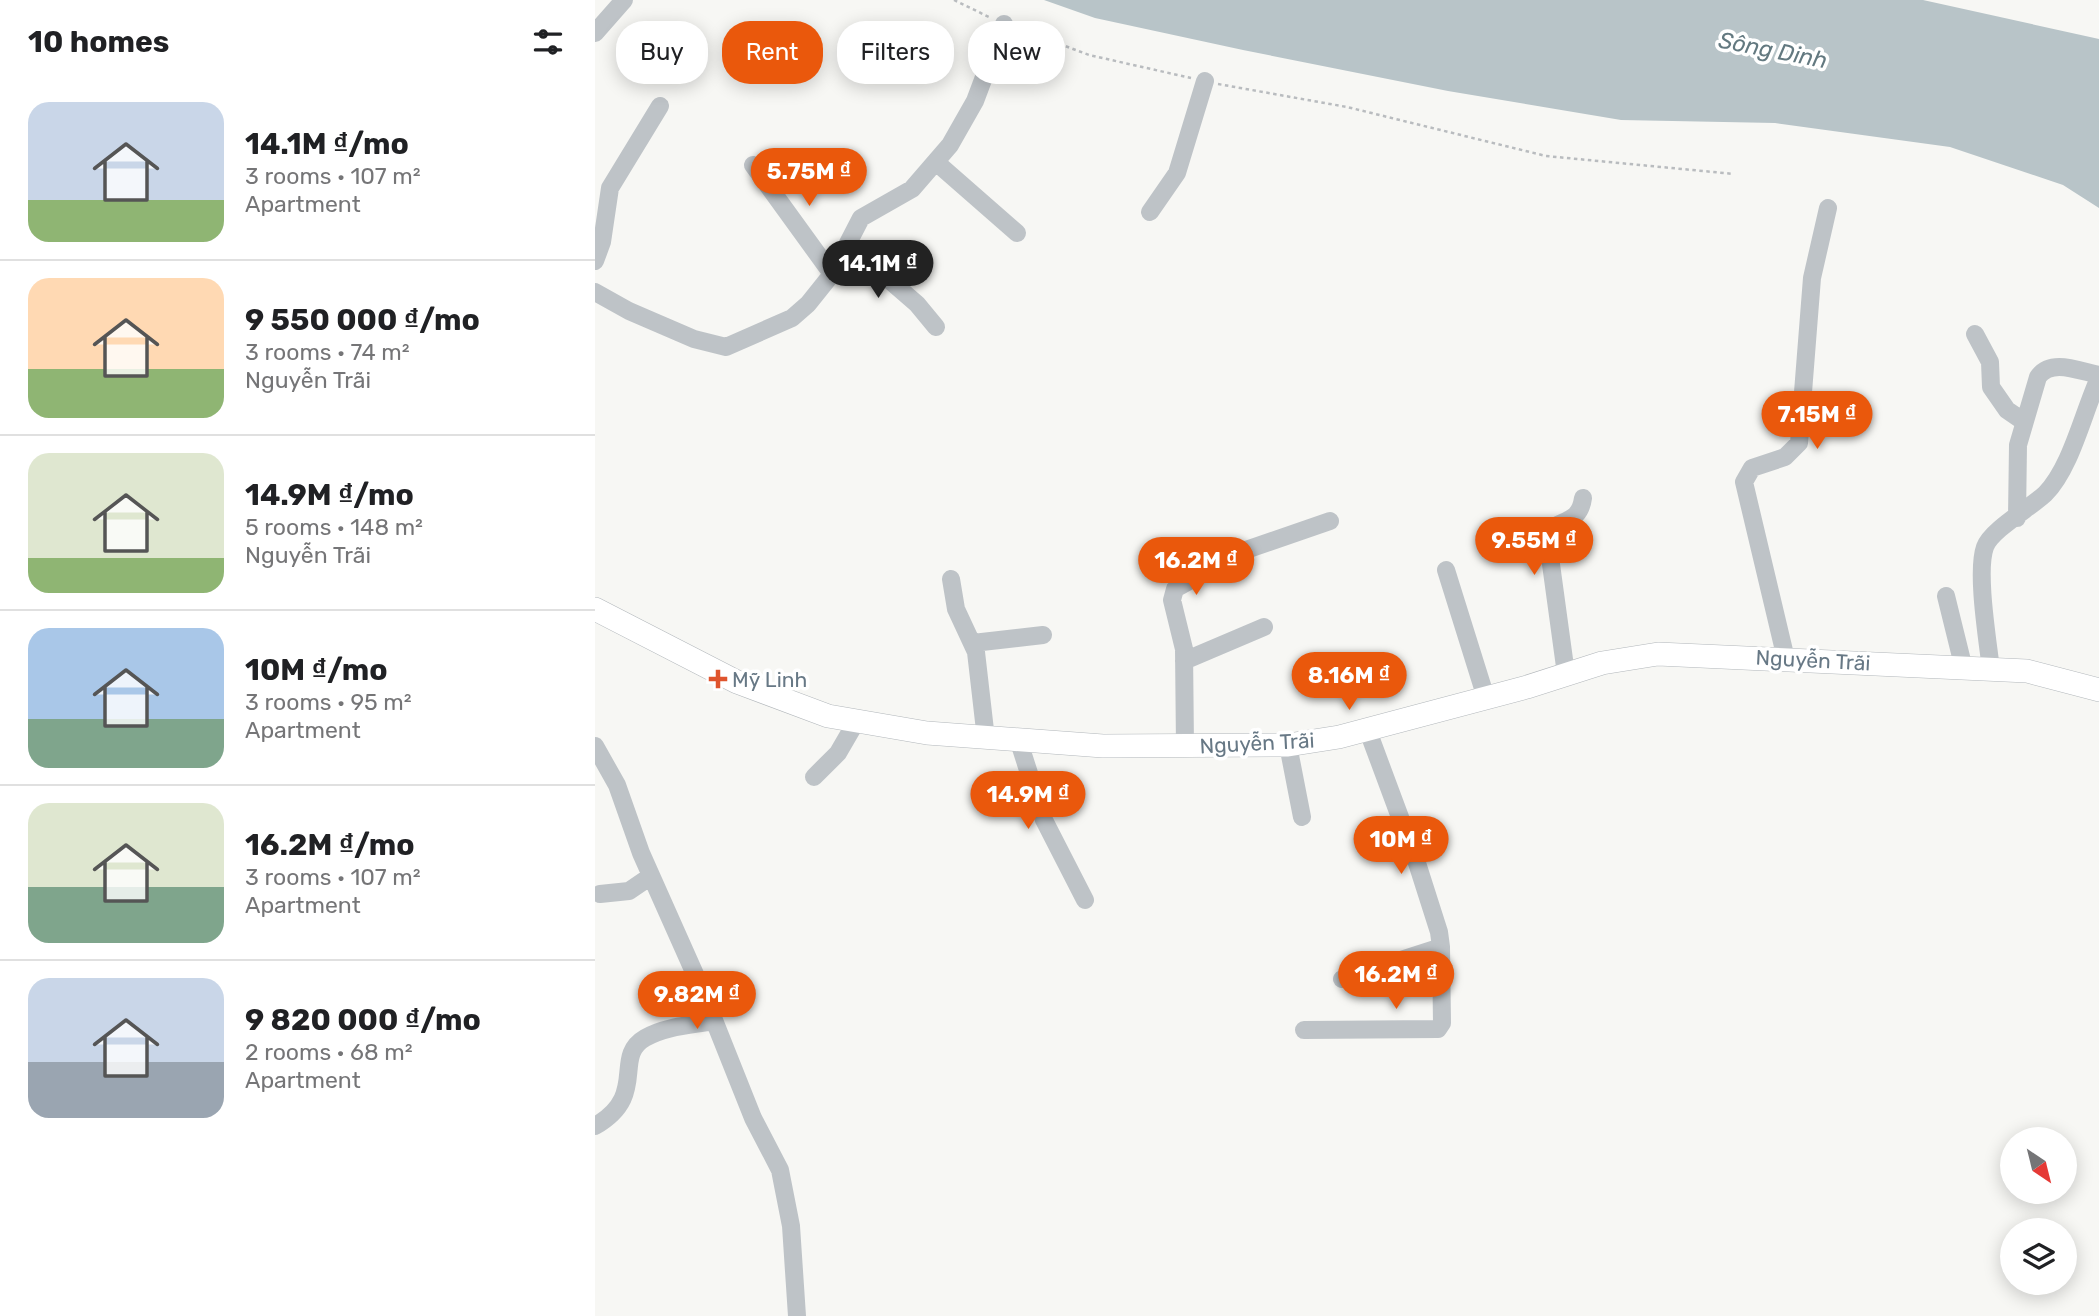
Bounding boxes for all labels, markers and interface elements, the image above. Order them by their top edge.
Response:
chip: Buy [616,21,708,84]
chip: Rent [722,21,823,84]
chip: Filters [837,21,954,84]
chip: New [968,21,1065,84]
icon: filters [529,23,567,61]
text: 10 homes [28,24,169,60]
water label: Sông Dinh [1716,26,1830,74]
text: 14.1M ₫/mo [245,126,409,162]
icon: home [84,130,168,214]
pin: 5.75M ₫ [744,148,874,208]
text: 5.75M ₫ [767,157,851,185]
text: 3 rooms · 107 m² [245,162,421,190]
text: Apartment [245,190,361,218]
pin: 14.1M ₫ [813,240,943,300]
text: 14.1M ₫ [838,249,918,277]
text: 9 550 000 ₫/mo [245,302,480,338]
icon: home [84,306,168,390]
text: 3 rooms · 74 m² [245,338,410,366]
text: Nguyễn Trãi [245,366,371,394]
pin: 7.15M ₫ [1752,392,1882,451]
text: 7.15M ₫ [1778,400,1856,428]
text: 14.9M ₫/mo [245,477,414,513]
icon: home [84,481,168,565]
text: 5 rooms · 148 m² [245,513,423,541]
pin: 9.55M ₫ [1469,518,1599,577]
text: 9.55M ₫ [1491,526,1577,554]
pin: 16.2M ₫ [1131,538,1261,597]
text: Nguyễn Trãi [245,541,371,569]
text: 16.2M ₫ [1154,546,1238,574]
street label: Nguyễn Trãi [1755,645,1871,675]
text: 10M ₫/mo [245,652,388,688]
pin: 8.16M ₫ [1284,652,1414,712]
icon: home [84,656,168,740]
text: 8.16M ₫ [1308,661,1390,689]
place label: Mỹ Linh [732,667,807,692]
marker: Mỹ Linh [710,671,726,687]
text: 3 rooms · 95 m² [245,688,412,716]
text: Apartment [245,716,361,744]
street label: Nguyễn Trãi [1199,728,1315,758]
pin: 14.9M ₫ [963,772,1093,831]
text: 14.9M ₫ [986,780,1070,808]
pin: 10M ₫ [1352,816,1450,876]
text: 10M ₫ [1370,825,1432,853]
text: 16.2M ₫/mo [245,827,415,863]
icon: home [84,831,168,915]
text: 3 rooms · 107 m² [245,863,421,891]
text: Apartment [245,891,361,919]
pin: 16.2M ₫ [1331,951,1461,1011]
text: 16.2M ₫ [1354,960,1438,988]
pin: 9.82M ₫ [632,972,762,1031]
text: 9.82M ₫ [654,980,740,1008]
text: 9 820 000 ₫/mo [245,1002,481,1038]
icon: home [84,1006,168,1090]
text: 2 rooms · 68 m² [245,1038,413,1066]
text: Apartment [245,1066,361,1094]
north arrow [2000,1127,2077,1204]
map controls [2000,1127,2077,1295]
button: layers [2000,1218,2077,1295]

